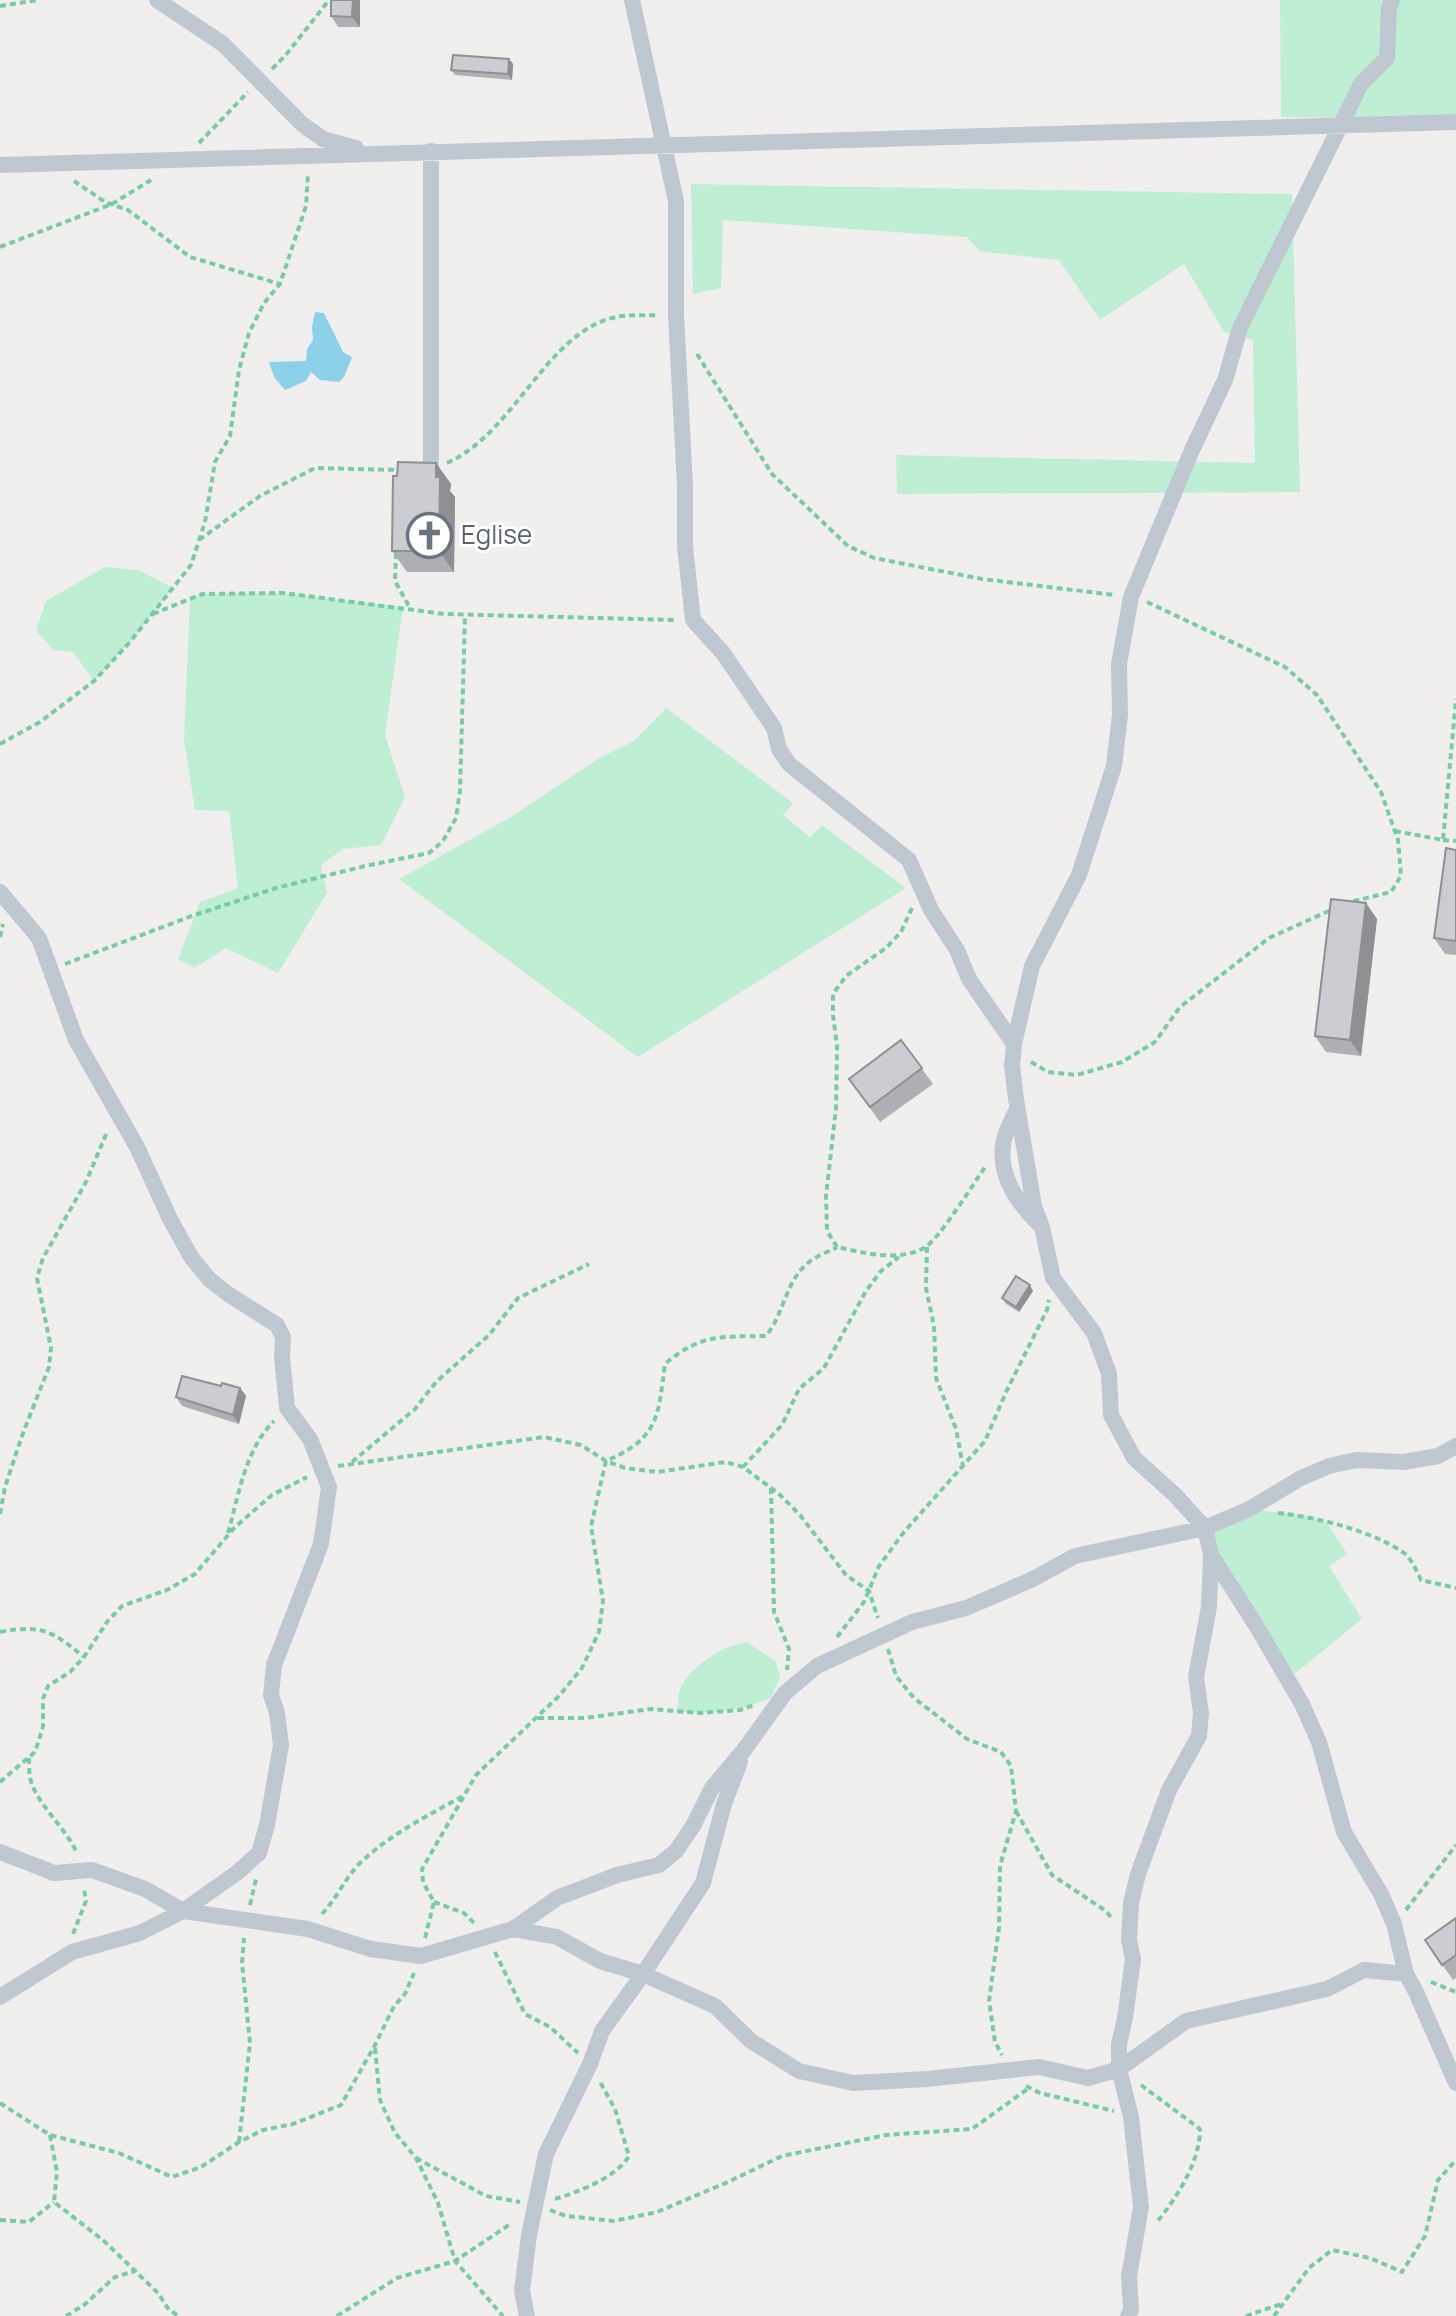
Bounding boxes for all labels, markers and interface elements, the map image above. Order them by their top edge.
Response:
church icon: Eglise [406,511,454,559]
place label: Eglise [461,516,532,552]

